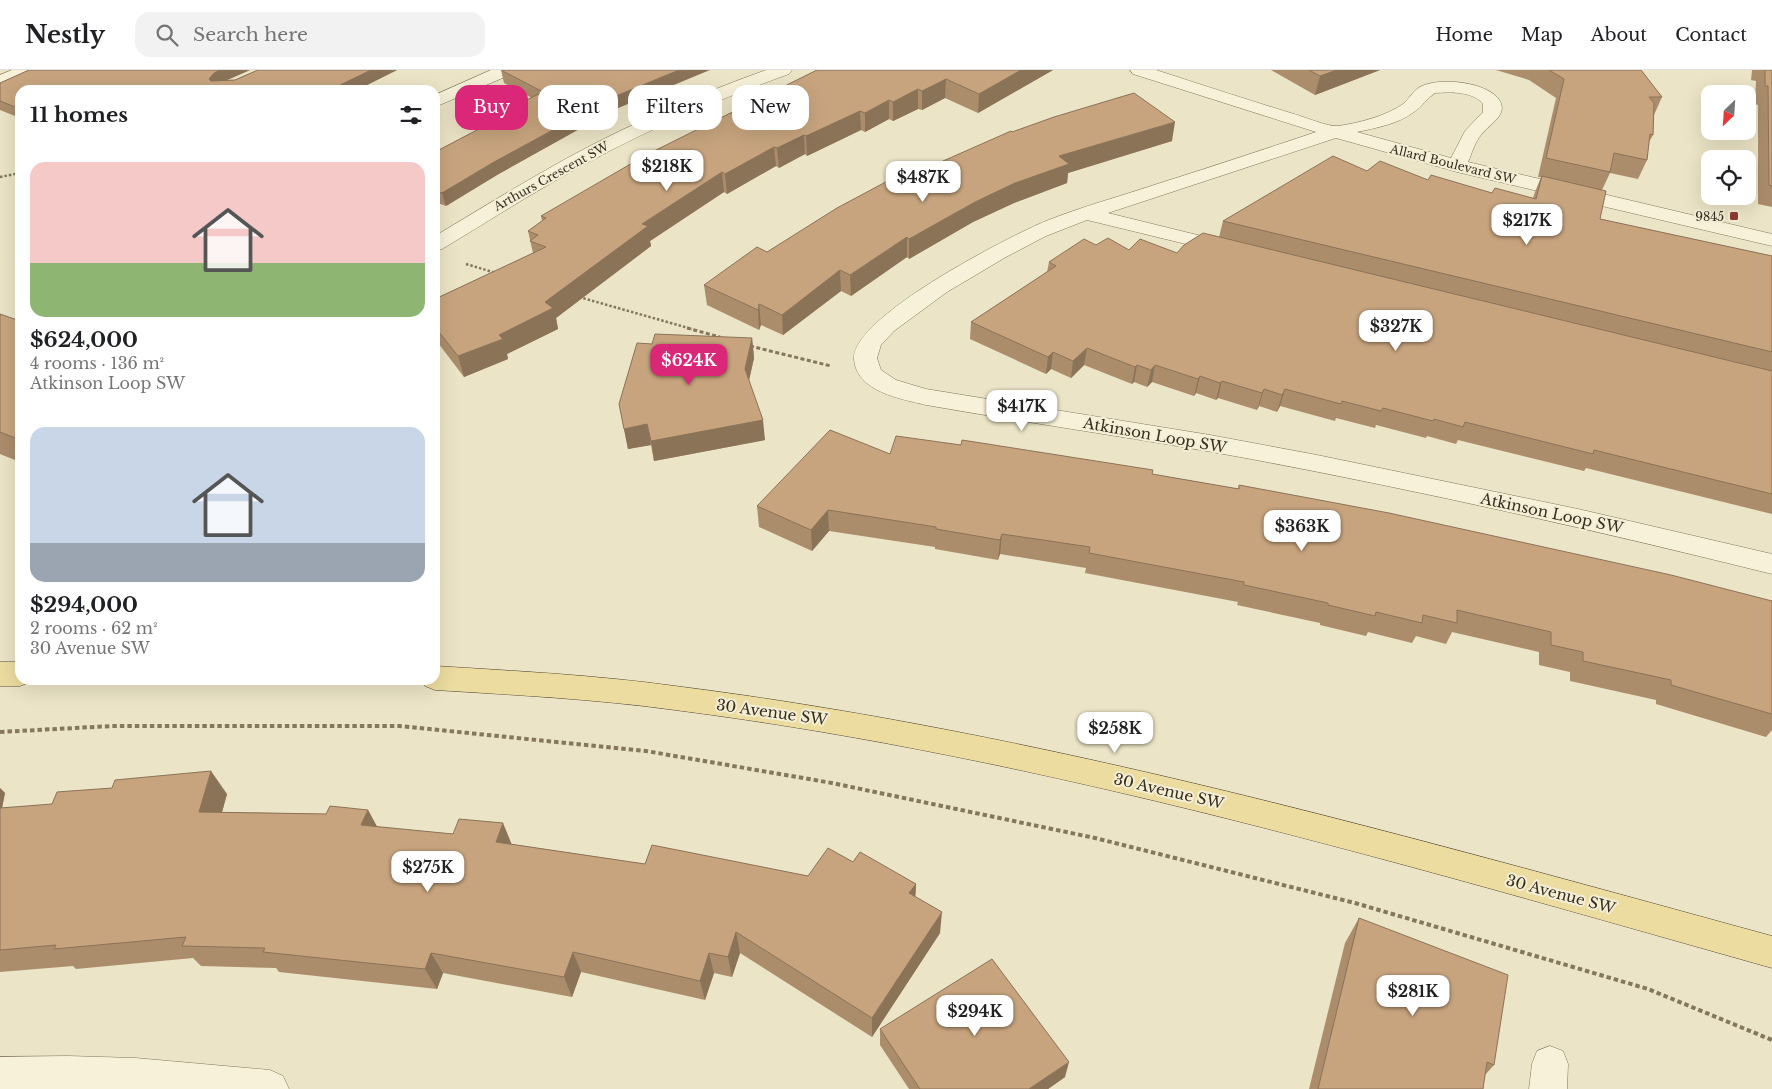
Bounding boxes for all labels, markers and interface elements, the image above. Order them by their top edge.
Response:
search box [135,12,485,57]
text: Nestly [25,20,105,49]
icon: search [153,21,181,49]
text: Search here [193,23,308,46]
text: Home [1435,24,1493,46]
text: Map [1521,24,1563,46]
text: About [1591,24,1647,46]
text: Contact [1675,24,1747,46]
chip: Buy [455,85,528,130]
chip: Rent [538,85,618,130]
chip: Filters [628,85,722,130]
chip: New [732,85,809,130]
north arrow [1701,85,1756,140]
map controls [1701,85,1756,205]
icon: filters [397,101,425,129]
text: 11 homes [30,102,128,128]
street label: Arthurs Crescent SW [490,138,612,214]
street label: Allard Boulevard SW [1387,141,1518,187]
pin: $218K [632,150,702,192]
button: locate [1701,150,1756,205]
text: $218K [641,156,693,176]
pin: $487K [888,160,958,203]
text: $487K [897,167,949,187]
icon: home [183,195,273,285]
pin: $217K [1492,204,1562,246]
place label: 9845 [1695,209,1724,224]
text: $217K [1502,210,1552,230]
marker: 9845 [1728,210,1740,222]
pin: $327K [1361,310,1431,352]
text: $327K [1370,316,1422,336]
text: $624,000 [30,327,138,353]
pin: $624K [654,344,724,386]
text: $624K [661,350,717,370]
text: 4 rooms · 136 m² [30,353,164,373]
text: Atkinson Loop SW [30,373,185,393]
pin: $417K [987,390,1057,432]
text: $417K [997,396,1047,416]
street label: Atkinson Loop SW [1081,413,1229,457]
icon: home [183,460,273,550]
street label: Atkinson Loop SW [1478,488,1625,537]
pin: $363K [1267,510,1337,552]
text: $363K [1275,516,1329,536]
text: $294,000 [30,592,138,618]
text: 2 rooms · 62 m² [30,618,157,638]
text: 30 Avenue SW [30,638,150,658]
street label: 30 Avenue SW [715,695,829,729]
pin: $258K [1080,712,1150,754]
text: $258K [1088,718,1142,738]
street label: 30 Avenue SW [1112,769,1226,813]
pin: $275K [393,850,463,893]
text: $275K [402,857,454,877]
street label: 30 Avenue SW [1504,870,1618,918]
pin: $281K [1378,974,1448,1017]
text: $281K [1387,981,1439,1001]
pin: $294K [940,994,1010,1037]
text: $294K [947,1001,1003,1021]

